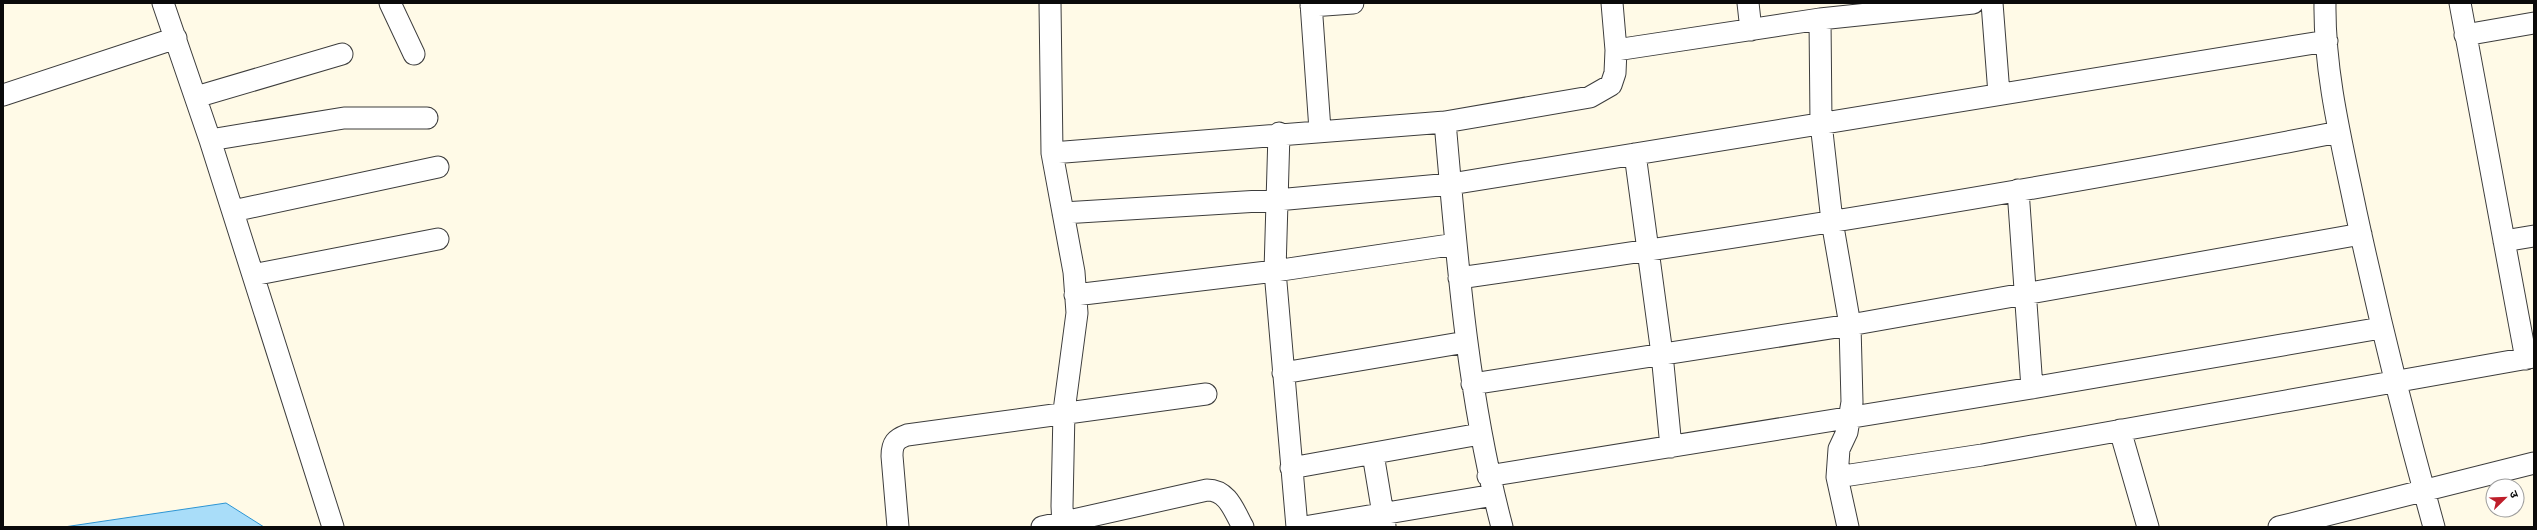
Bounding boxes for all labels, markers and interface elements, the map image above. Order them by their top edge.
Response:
north arrow [2485,478,2525,518]
text: उ [2507,489,2521,500]

